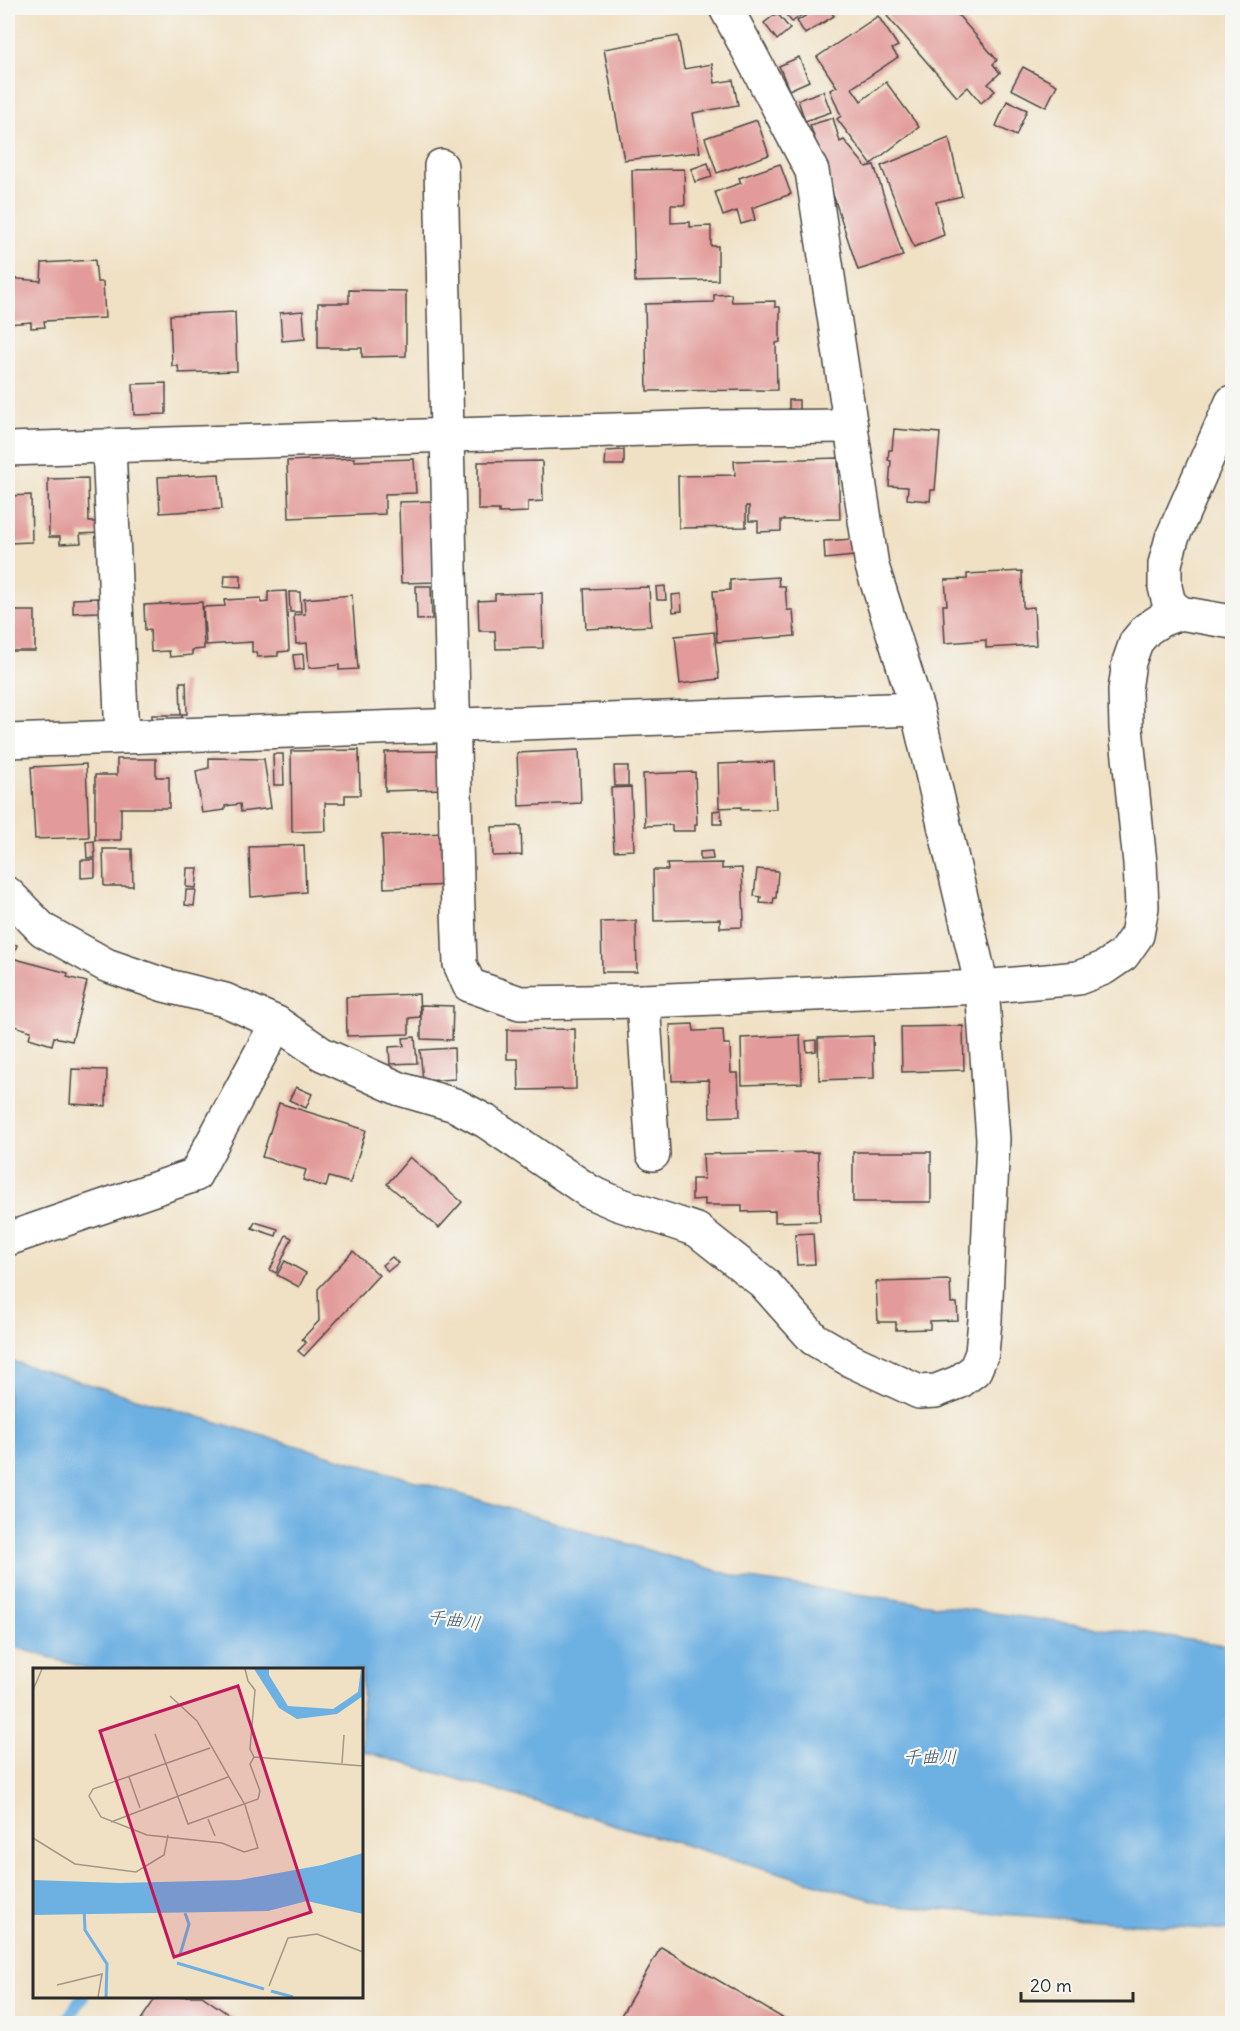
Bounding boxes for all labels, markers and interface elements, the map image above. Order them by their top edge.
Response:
water label: 千曲川 [426,1604,482,1635]
inset map [33,1668,363,1998]
water label: 千曲川 [903,1745,957,1768]
scale bar [1021,1965,1134,2003]
text: 20 m [1030,1974,1072,1997]

